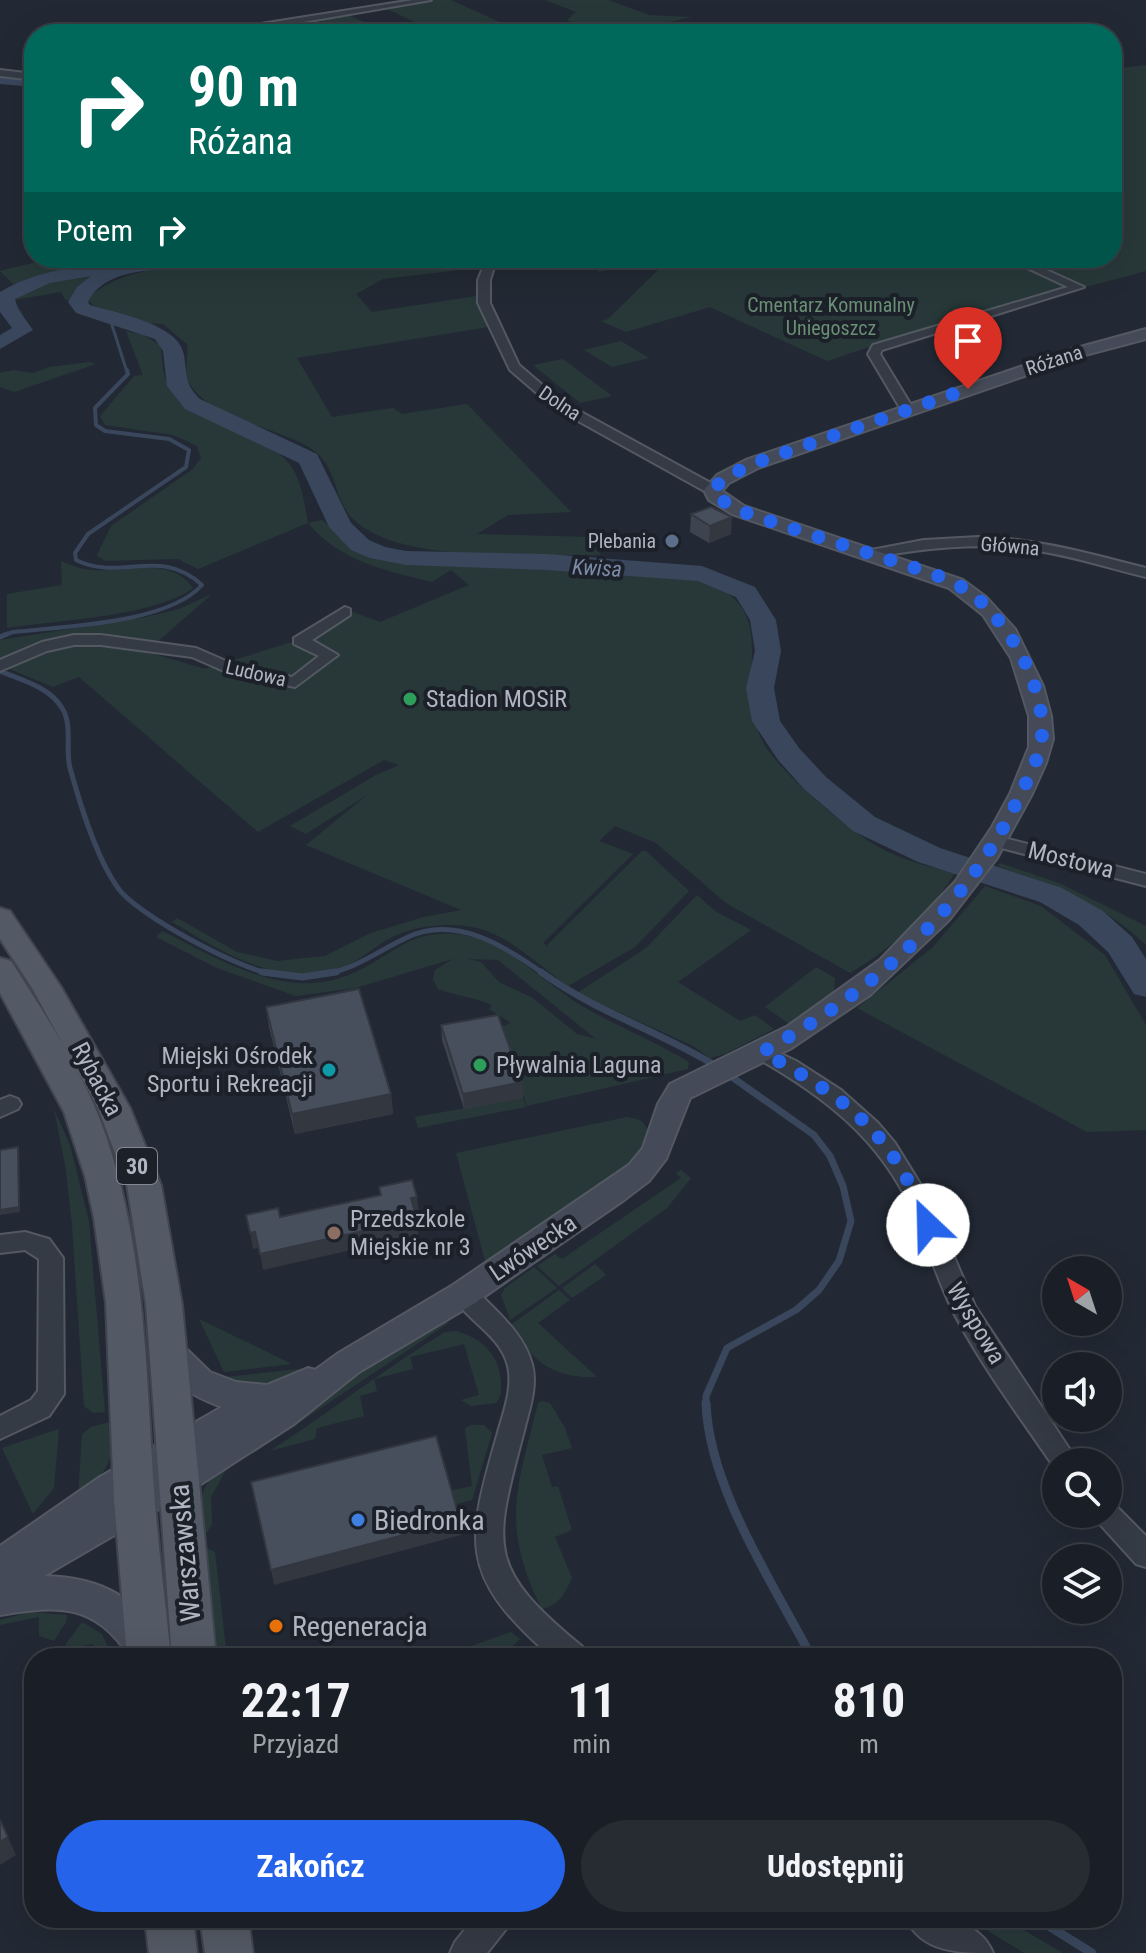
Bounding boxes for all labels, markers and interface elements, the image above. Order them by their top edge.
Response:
text: 90 m [188,54,299,120]
icon: right [56,56,160,160]
text: Różana [188,121,293,163]
icon: right [149,208,193,252]
text: Potem [56,213,133,248]
park label: Cmentarz Komunalny Uniegoszcz [747,293,915,340]
pin [934,307,1002,389]
icon: arrive [946,319,990,363]
street label: Różana [1023,340,1085,380]
street label: Dolna [535,380,585,426]
place label: Plebania [588,529,656,553]
street label: Główna [979,531,1041,561]
marker: Plebania [663,532,681,550]
water label: Kwisa [572,554,622,582]
street label: Ludowa [223,654,289,692]
place label: Stadion MOSiR [426,685,567,713]
marker: Stadion MOSiR [401,690,419,708]
street label: Mostowa [1025,836,1117,884]
street label: Rybacka [66,1037,128,1121]
place label: Miejski Ośrodek Sportu i Rekreacji [147,1042,313,1098]
place label: Pływalnia Laguna [496,1051,662,1079]
marker: Pływalnia Laguna [471,1056,489,1074]
marker: Miejski Ośrodek Sportu i Rekreacji [320,1061,338,1079]
road number: 30 [117,1148,157,1184]
position arrow [886,1183,970,1267]
place label: Przedszkole Miejskie nr 3 [350,1205,471,1261]
street label: Lwówecka [484,1209,582,1287]
marker: Przedszkole Miejskie nr 3 [325,1224,343,1242]
north arrow [1042,1256,1122,1336]
map controls [1042,1256,1122,1624]
street label: Wyspowa [941,1277,1011,1369]
button: sound [1042,1352,1122,1432]
button: search [1042,1448,1122,1528]
street label: Warszawska [163,1483,207,1623]
place label: Biedronka [374,1504,485,1537]
marker: Biedronka [349,1511,367,1529]
button: layers [1042,1544,1122,1624]
place label: Regeneracja [292,1610,428,1643]
marker: Regeneracja [267,1617,285,1635]
text: 22:17 [241,1672,351,1729]
text: 11 [567,1672,616,1729]
text: 810 [833,1672,905,1729]
text: Przyjazd [252,1729,339,1759]
text: min [573,1729,611,1759]
text: m [859,1729,879,1759]
button: Zakończ [56,1820,565,1912]
button: Udostępnij [581,1820,1090,1912]

